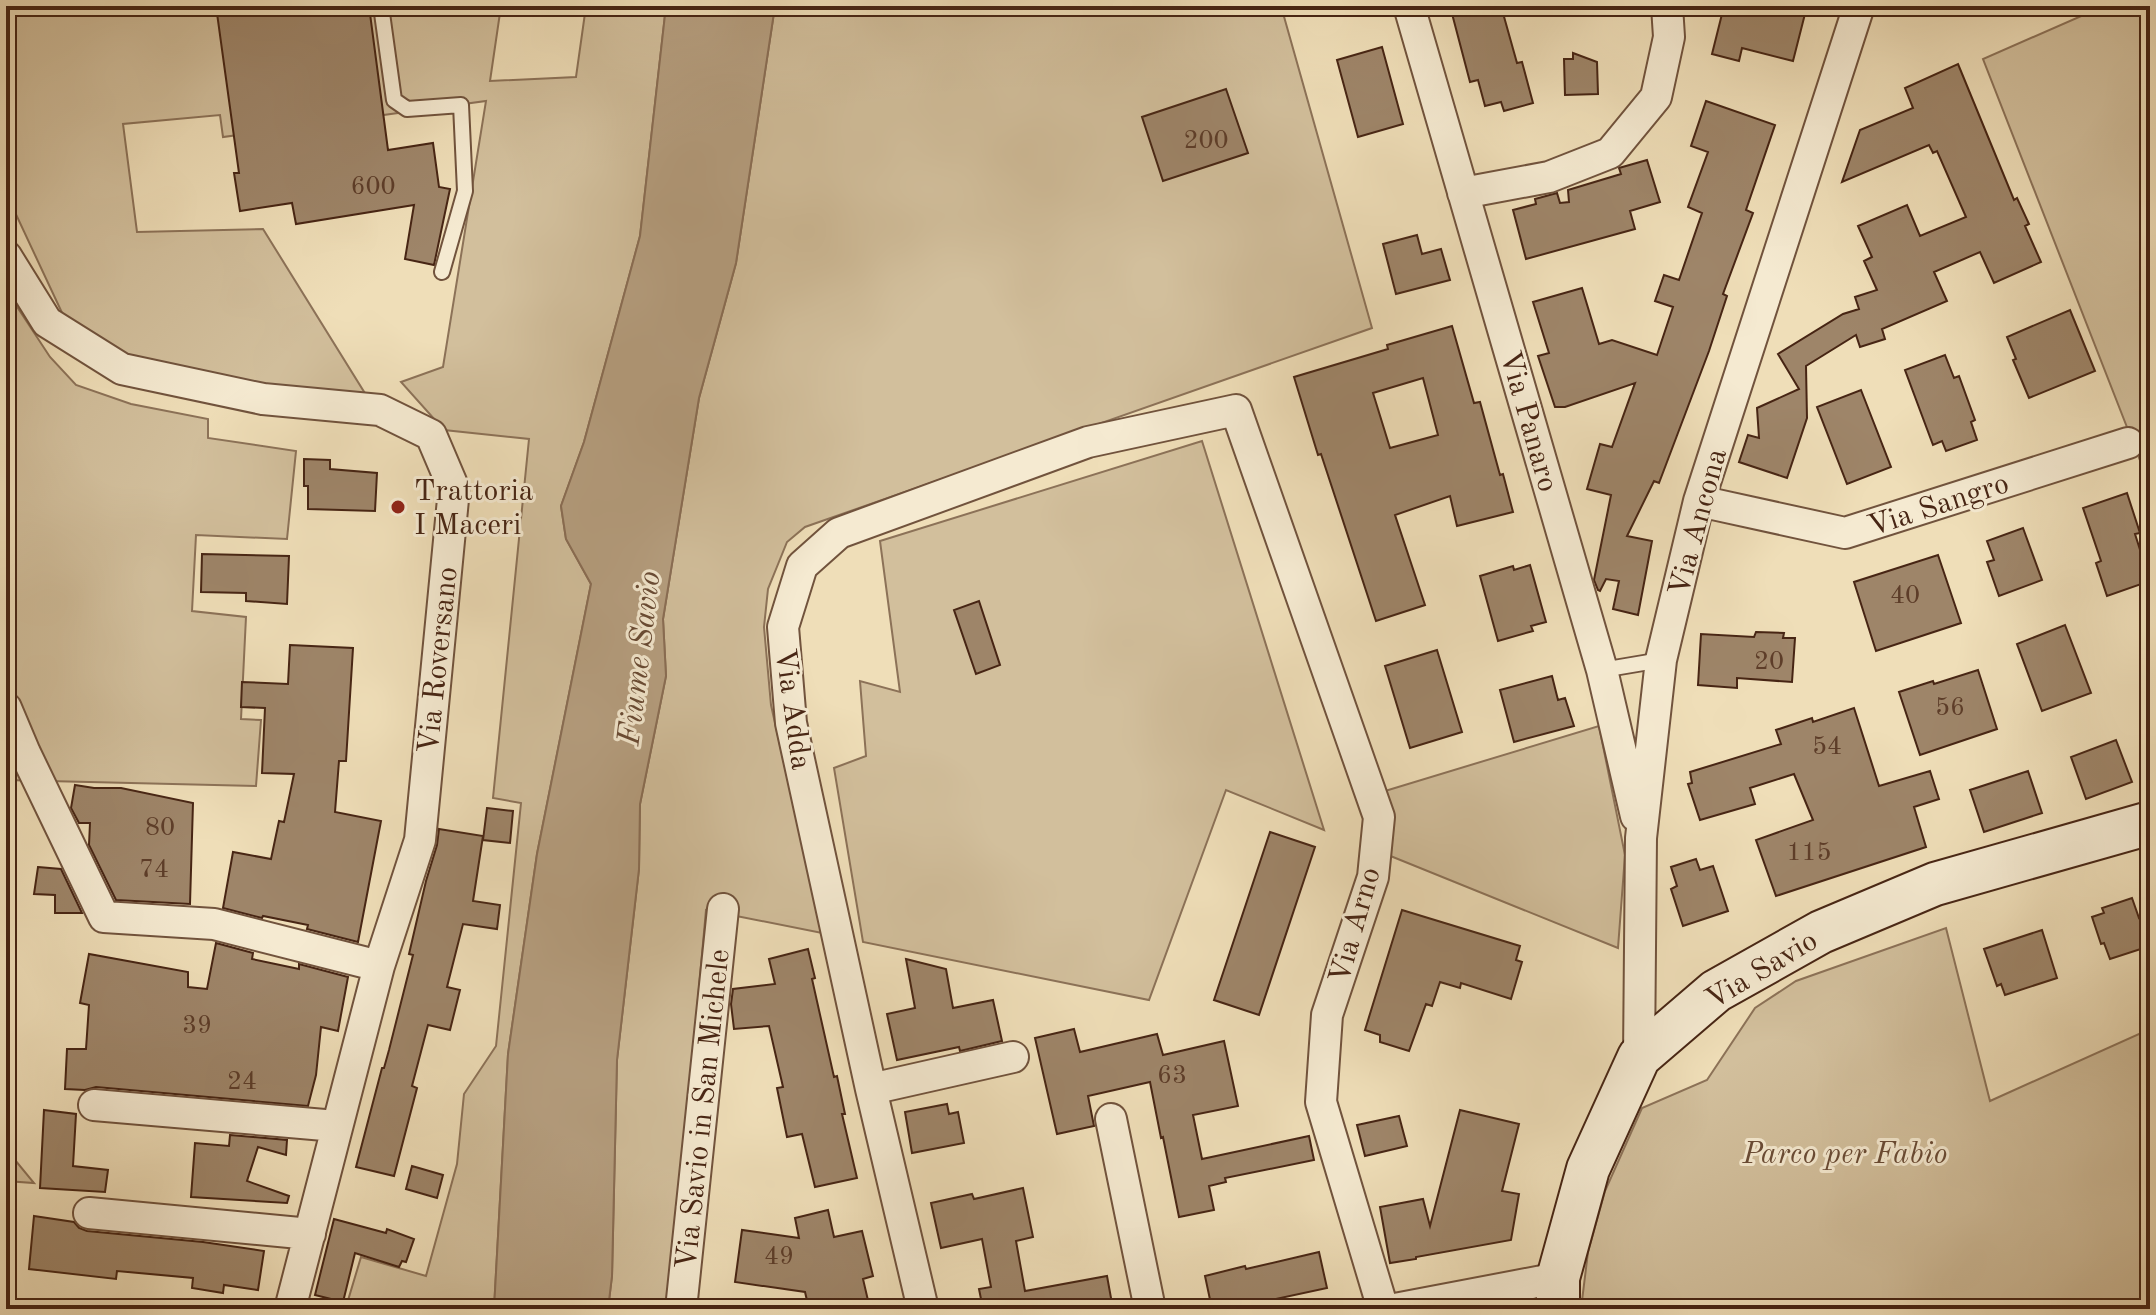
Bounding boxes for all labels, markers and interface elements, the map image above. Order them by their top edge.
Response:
house number: 200 [1183,128,1229,154]
house number: 600 [350,174,396,200]
street label: Via Panaro [1494,348,1563,496]
street label: Via Ancona [1665,445,1733,599]
street label: Via Sangro [1864,469,2013,543]
place label: Trattoria I Maceri [414,477,534,541]
marker: Trattoria I Maceri [389,498,407,516]
street label: Via Roversano [414,565,464,755]
water label: Fiume Savio [614,569,668,748]
house number: 40 [1890,583,1920,609]
street label: Via Adda [769,647,815,772]
house number: 20 [1754,649,1784,675]
house number: 56 [1935,695,1965,721]
house number: 54 [1812,734,1842,760]
house number: 80 [145,815,175,841]
house number: 115 [1786,840,1832,866]
house number: 74 [139,857,169,883]
street label: Via Arno [1325,864,1387,987]
street label: Via Savio [1701,926,1823,1016]
street label: Via Savio in San Michele [672,948,736,1271]
house number: 39 [182,1013,212,1039]
house number: 63 [1157,1063,1187,1089]
house number: 24 [227,1069,257,1095]
park label: Parco per Fabio [1742,1140,1947,1170]
house number: 49 [764,1244,794,1270]

